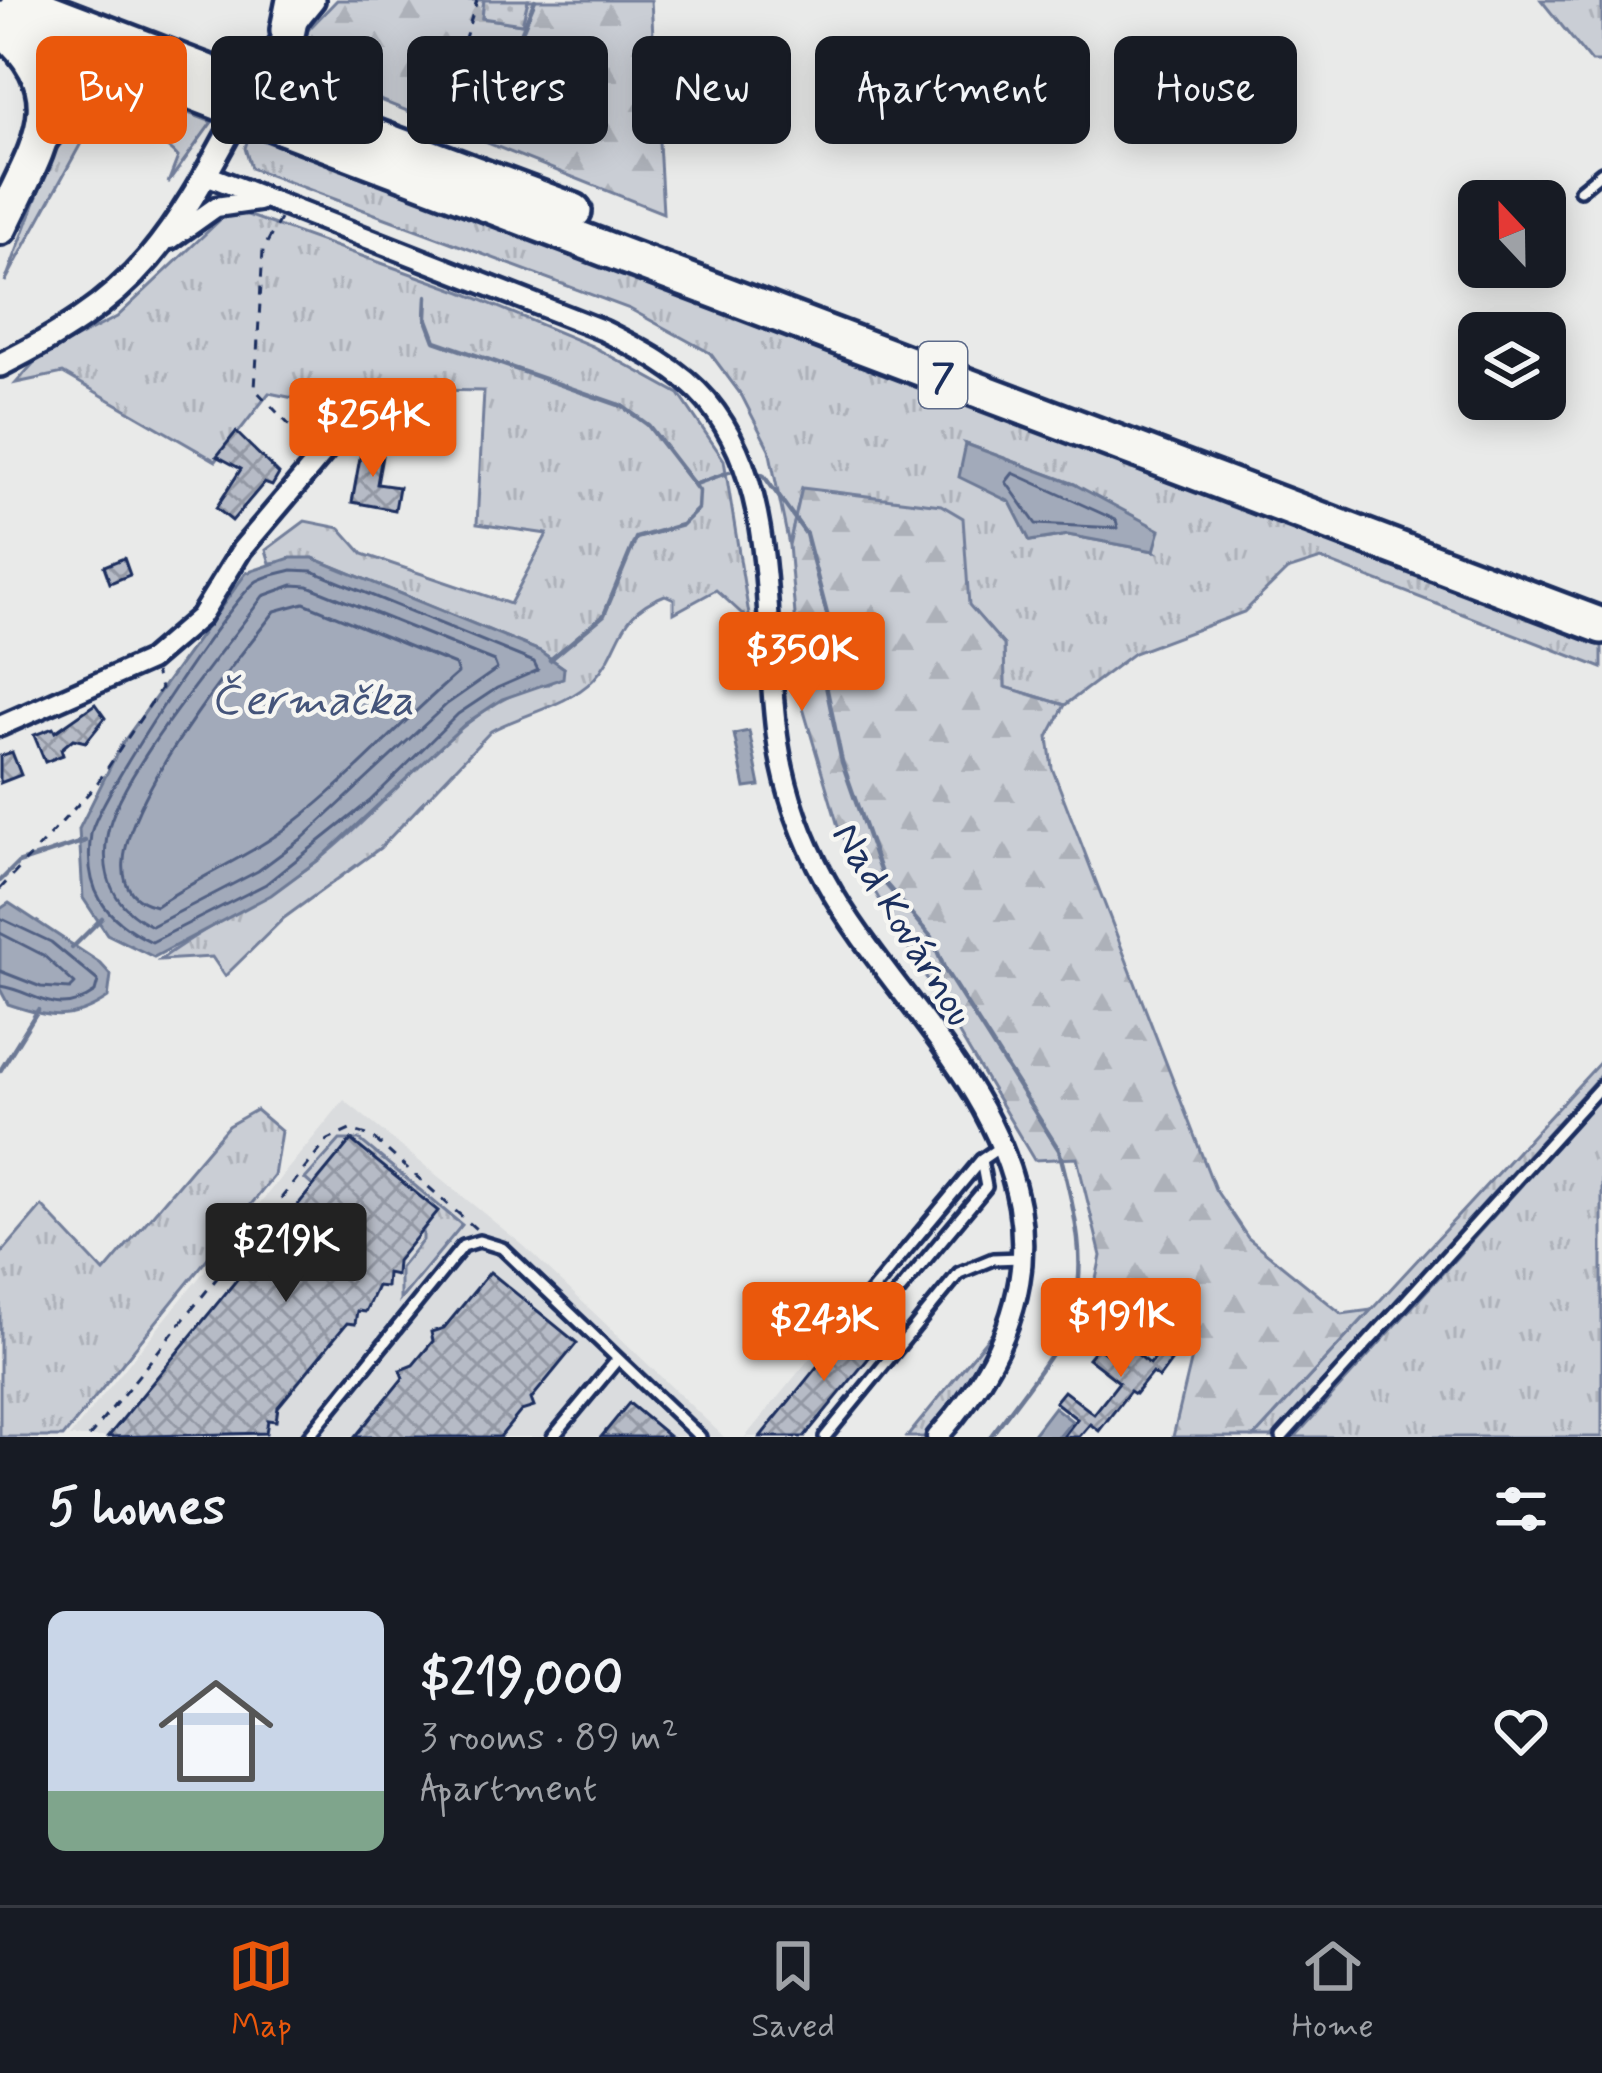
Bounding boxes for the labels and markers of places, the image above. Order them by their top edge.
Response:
pin: $254K [289,378,457,480]
pin: $350K [718,612,886,714]
pin: $219K [202,1203,370,1305]
pin: $191K [1037,1278,1205,1380]
pin: $243K [740,1282,908,1384]

